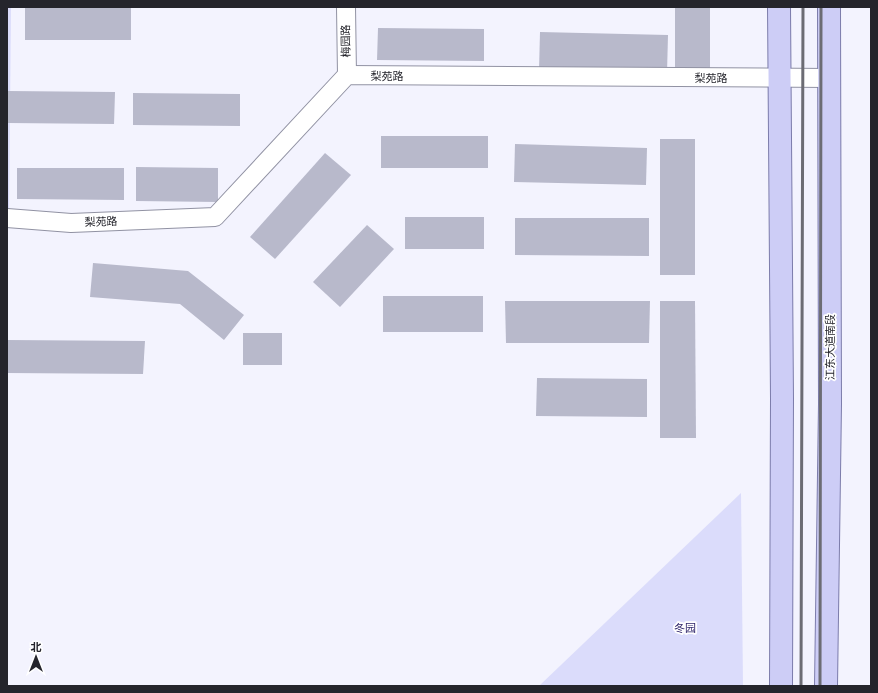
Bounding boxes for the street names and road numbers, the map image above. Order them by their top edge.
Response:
street label: 梅园路 [339,24,353,58]
street label: 梨苑路 [371,70,404,83]
street label: 梨苑路 [695,72,728,85]
street label: 梨苑路 [84,215,118,229]
street label: 江东大道南段 [824,314,837,380]

